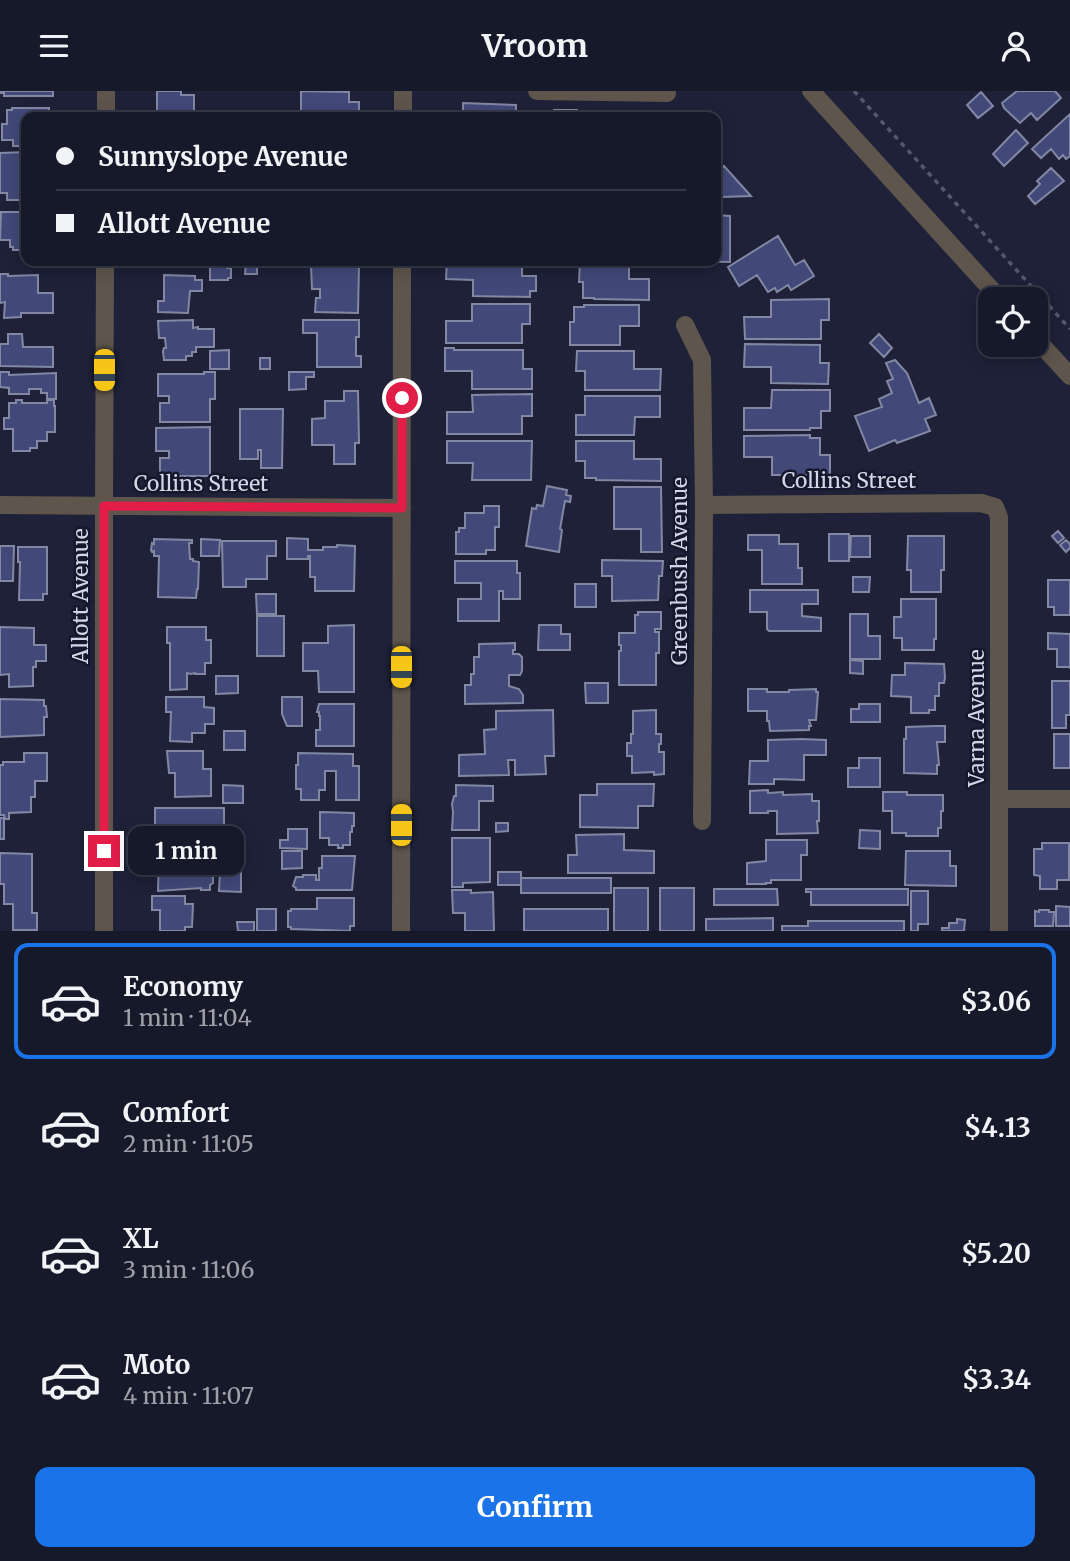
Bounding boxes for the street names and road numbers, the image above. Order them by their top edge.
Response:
street label: Collins Street [782,467,916,494]
street label: Collins Street [134,470,268,497]
street label: Greenbush Avenue [666,477,693,665]
street label: Allott Avenue [67,528,94,665]
street label: Varna Avenue [963,649,990,788]

